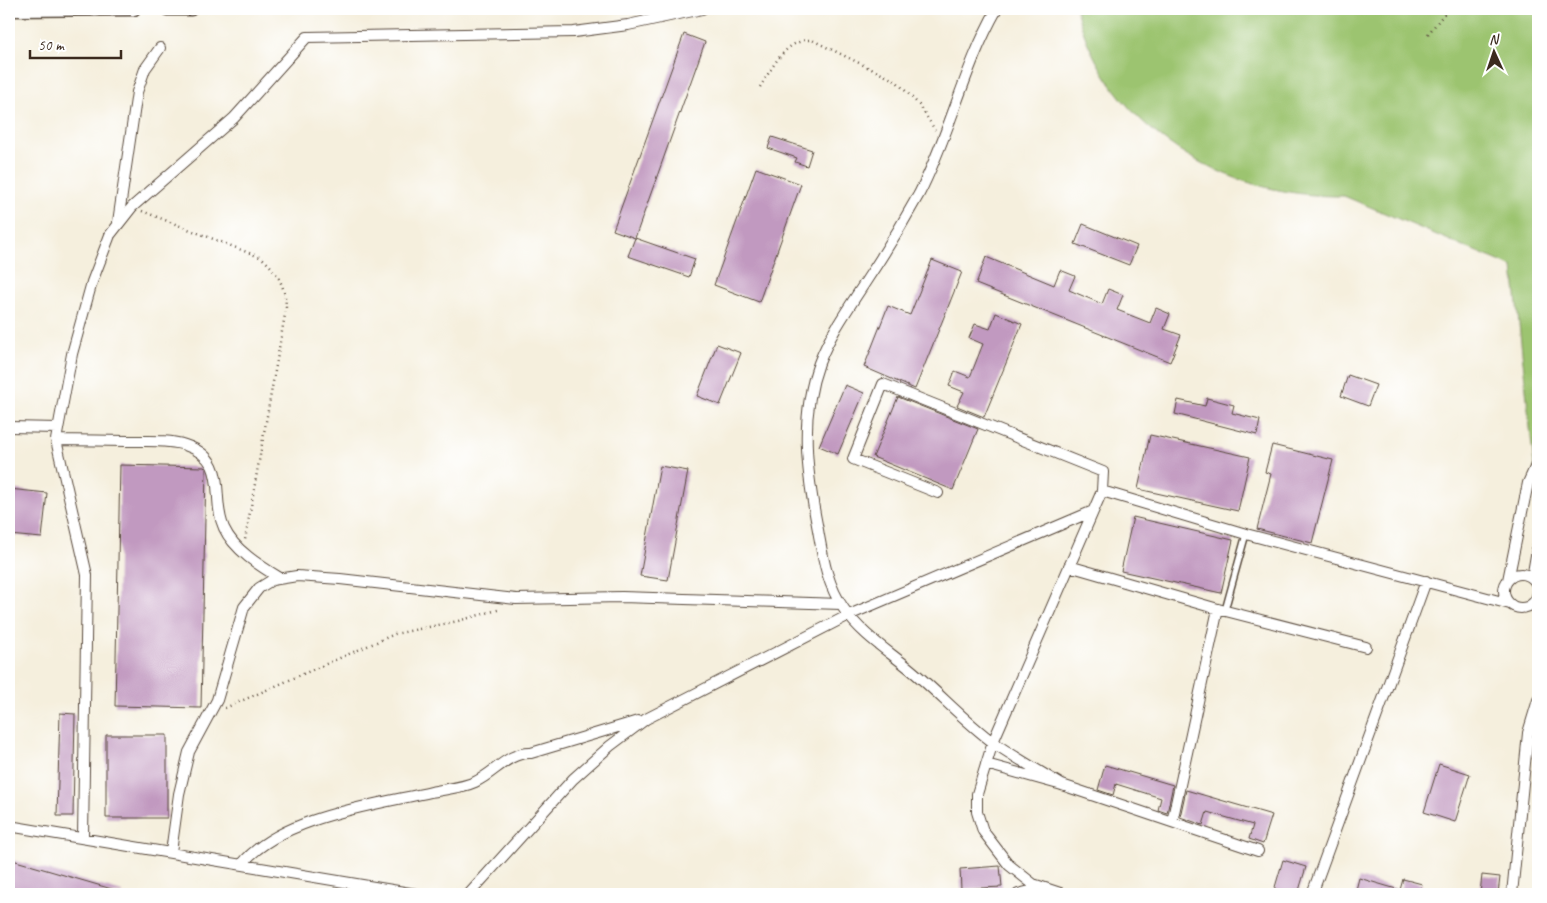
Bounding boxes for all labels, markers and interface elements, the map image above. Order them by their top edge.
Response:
scale bar [30,28,121,60]
north arrow [1470,28,1520,78]
text: N [1489,31,1500,48]
text: 50 m [38,36,65,55]

